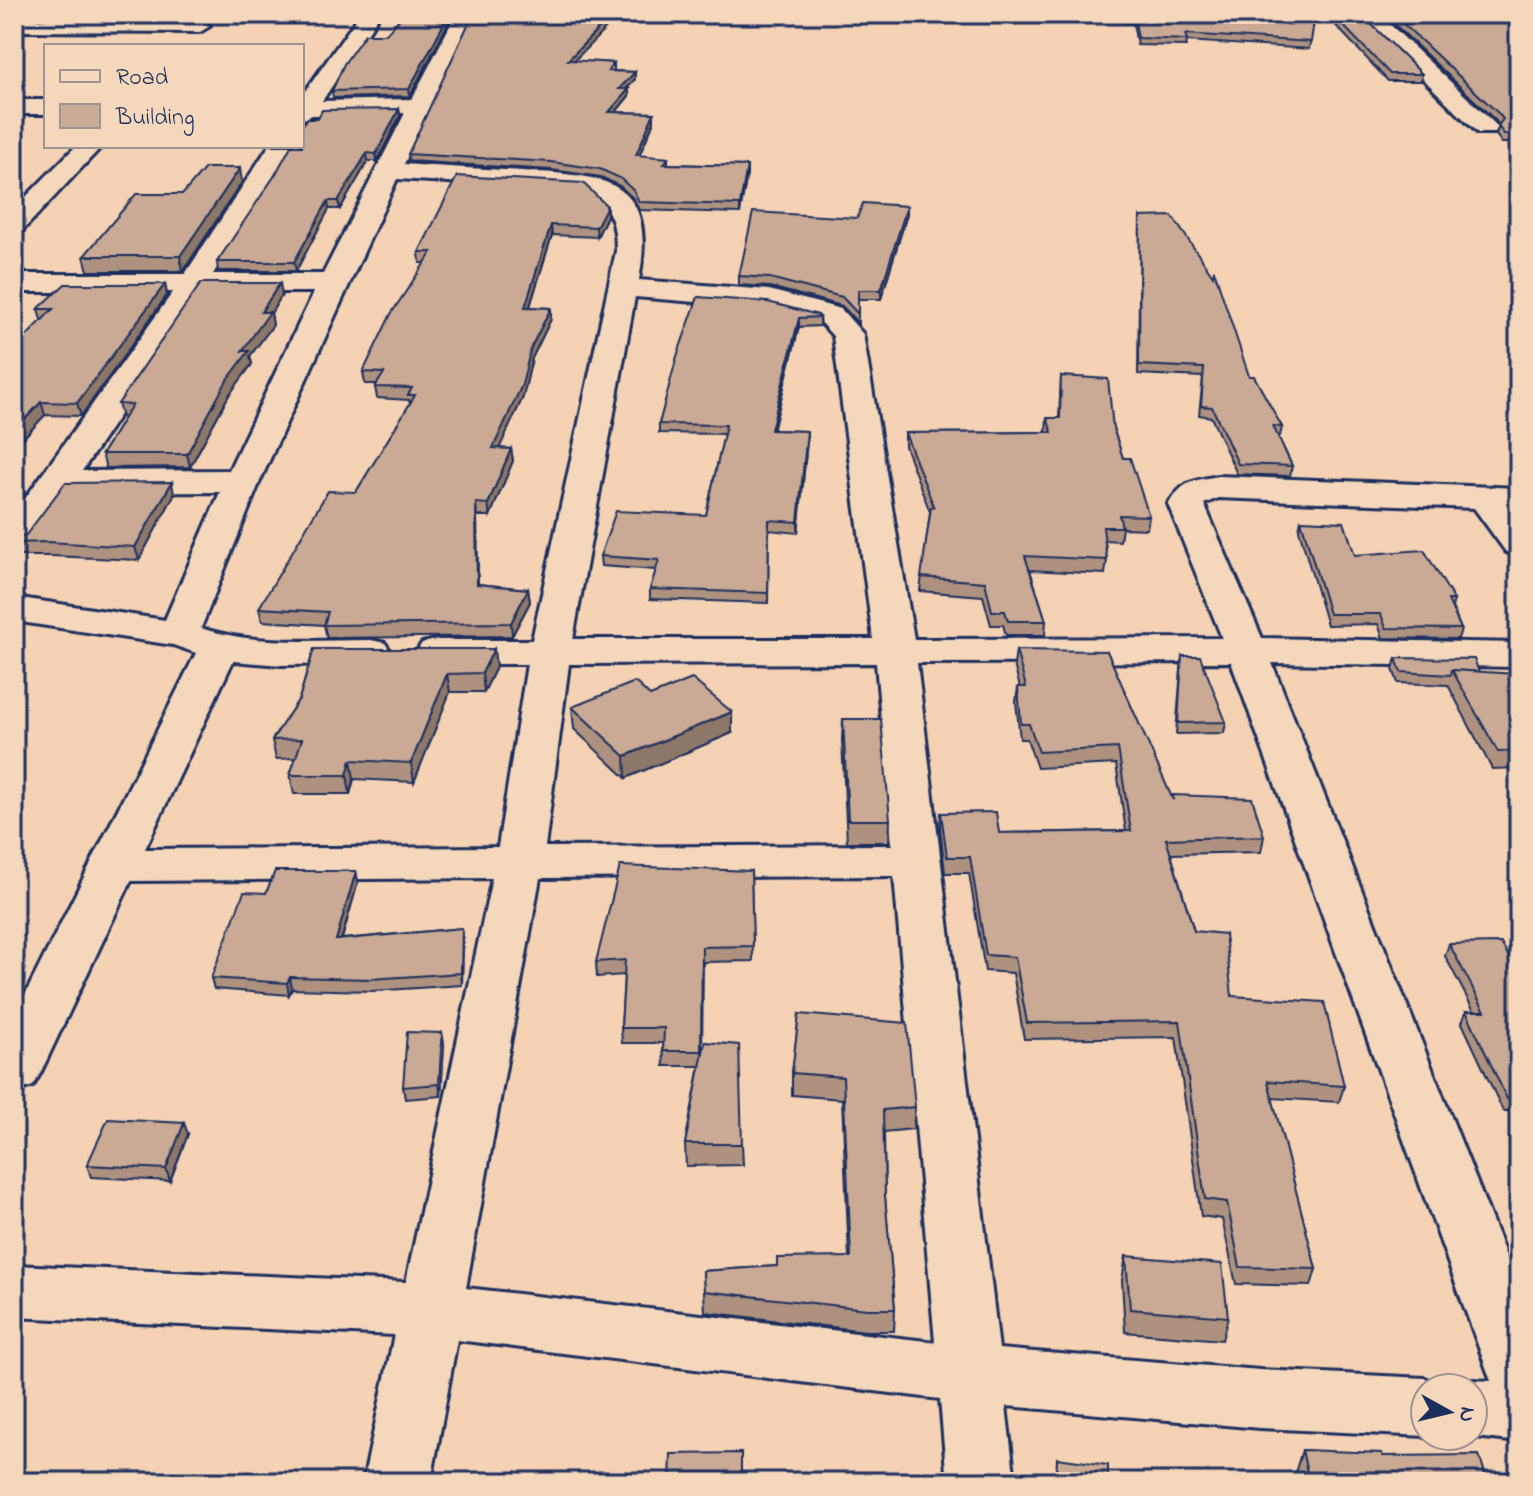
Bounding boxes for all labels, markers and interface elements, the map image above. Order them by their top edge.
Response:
legend [44,44,304,148]
text: Road [116,61,169,96]
text: Building [115,101,195,136]
north arrow [1409,1372,1489,1452]
text: N [1449,1405,1483,1424]

